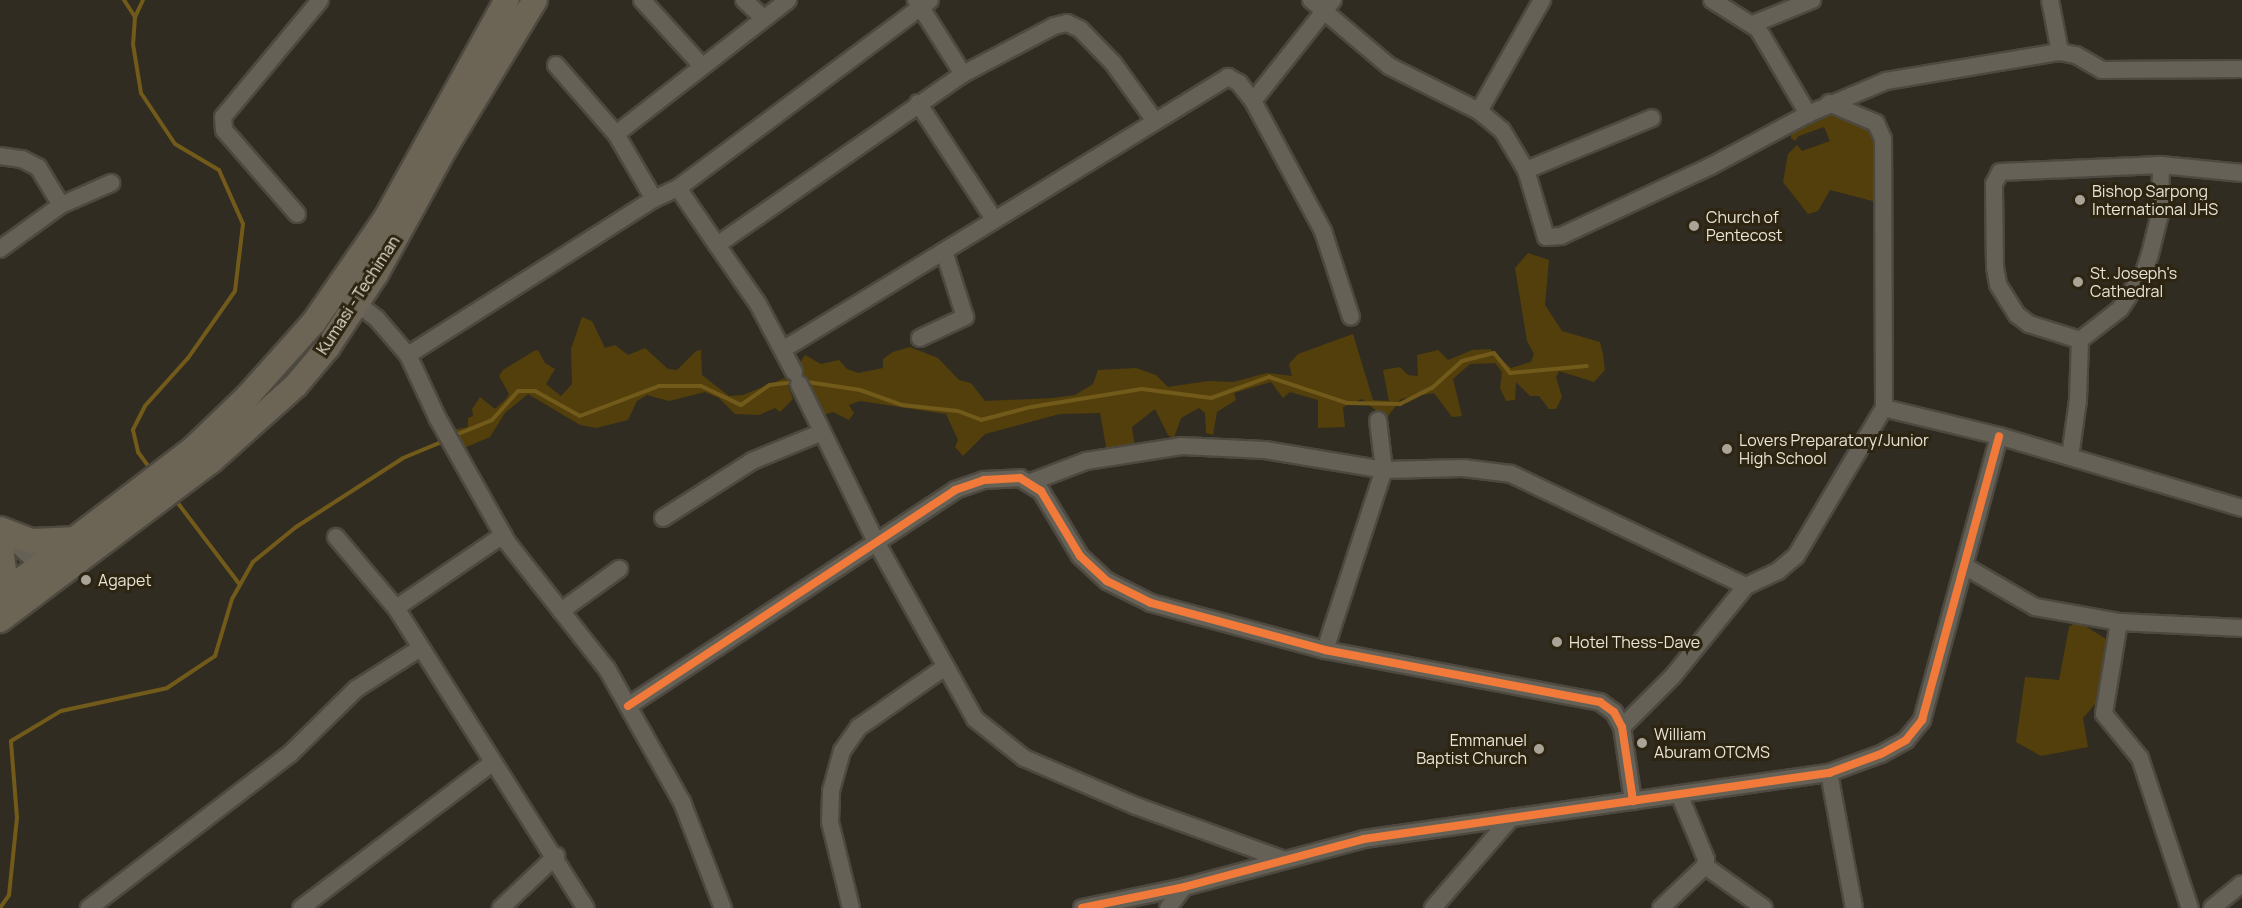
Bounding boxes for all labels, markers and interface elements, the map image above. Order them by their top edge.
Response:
place label: Bishop Sarpong International JHS [2092,181,2218,219]
marker: Bishop Sarpong International JHS [2073,193,2087,207]
place label: Church of Pentecost [1706,207,1782,245]
marker: Church of Pentecost [1687,219,1701,233]
street label: Kumasi - Techiman [312,232,404,358]
place label: St. Joseph's Cathedral [2090,263,2177,301]
marker: St. Joseph's Cathedral [2071,275,2085,289]
place label: Lovers Preparatory/Junior High School [1739,430,1929,468]
marker: Lovers Preparatory/Junior High School [1720,442,1734,456]
place label: Agapet [98,570,152,590]
marker: Agapet [79,573,93,587]
place label: Hotel Thess-Dave [1569,632,1700,652]
marker: Hotel Thess-Dave [1550,635,1564,649]
place label: William Aburam OTCMS [1654,724,1770,762]
place label: Emmanuel Baptist Church [1416,730,1527,768]
marker: William Aburam OTCMS [1635,736,1649,750]
marker: Emmanuel Baptist Church [1532,742,1546,756]

